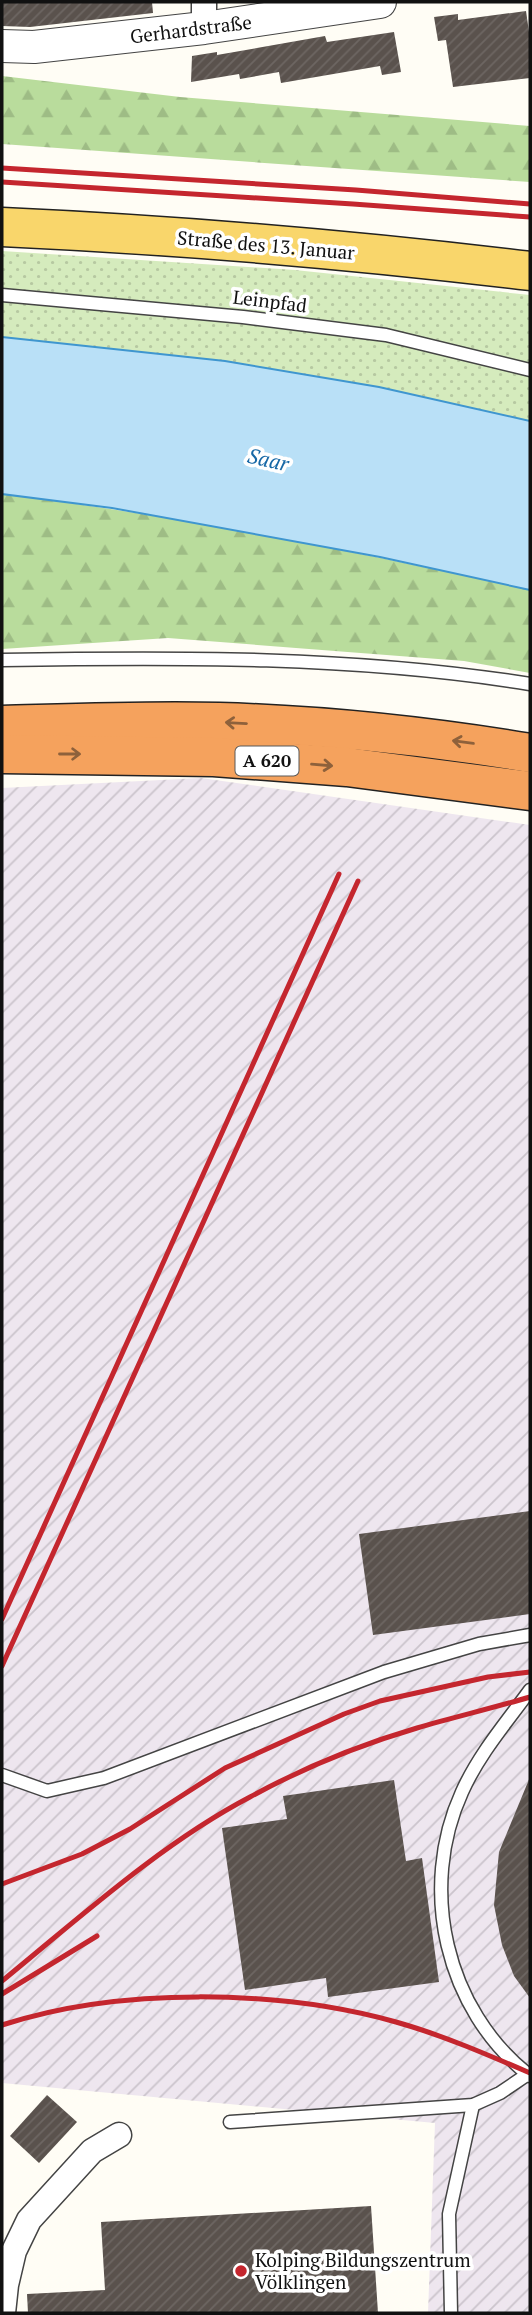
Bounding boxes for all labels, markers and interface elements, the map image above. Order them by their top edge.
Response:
street label: Gerhardstraße [129,9,253,48]
street label: Straße des 13. Januar [176,224,356,265]
street label: Leinpfad [232,284,309,317]
water label: Saar [245,441,293,478]
one-way arrow [226,716,248,729]
one-way arrow [452,736,475,749]
road number: A 620 [236,746,298,776]
one-way arrow [58,747,81,761]
one-way arrow [310,759,332,772]
place label: Kolping Bildungszentrum Völklingen [255,2247,471,2294]
marker: Kolping Bildungszentrum Völklingen [233,2263,249,2279]

